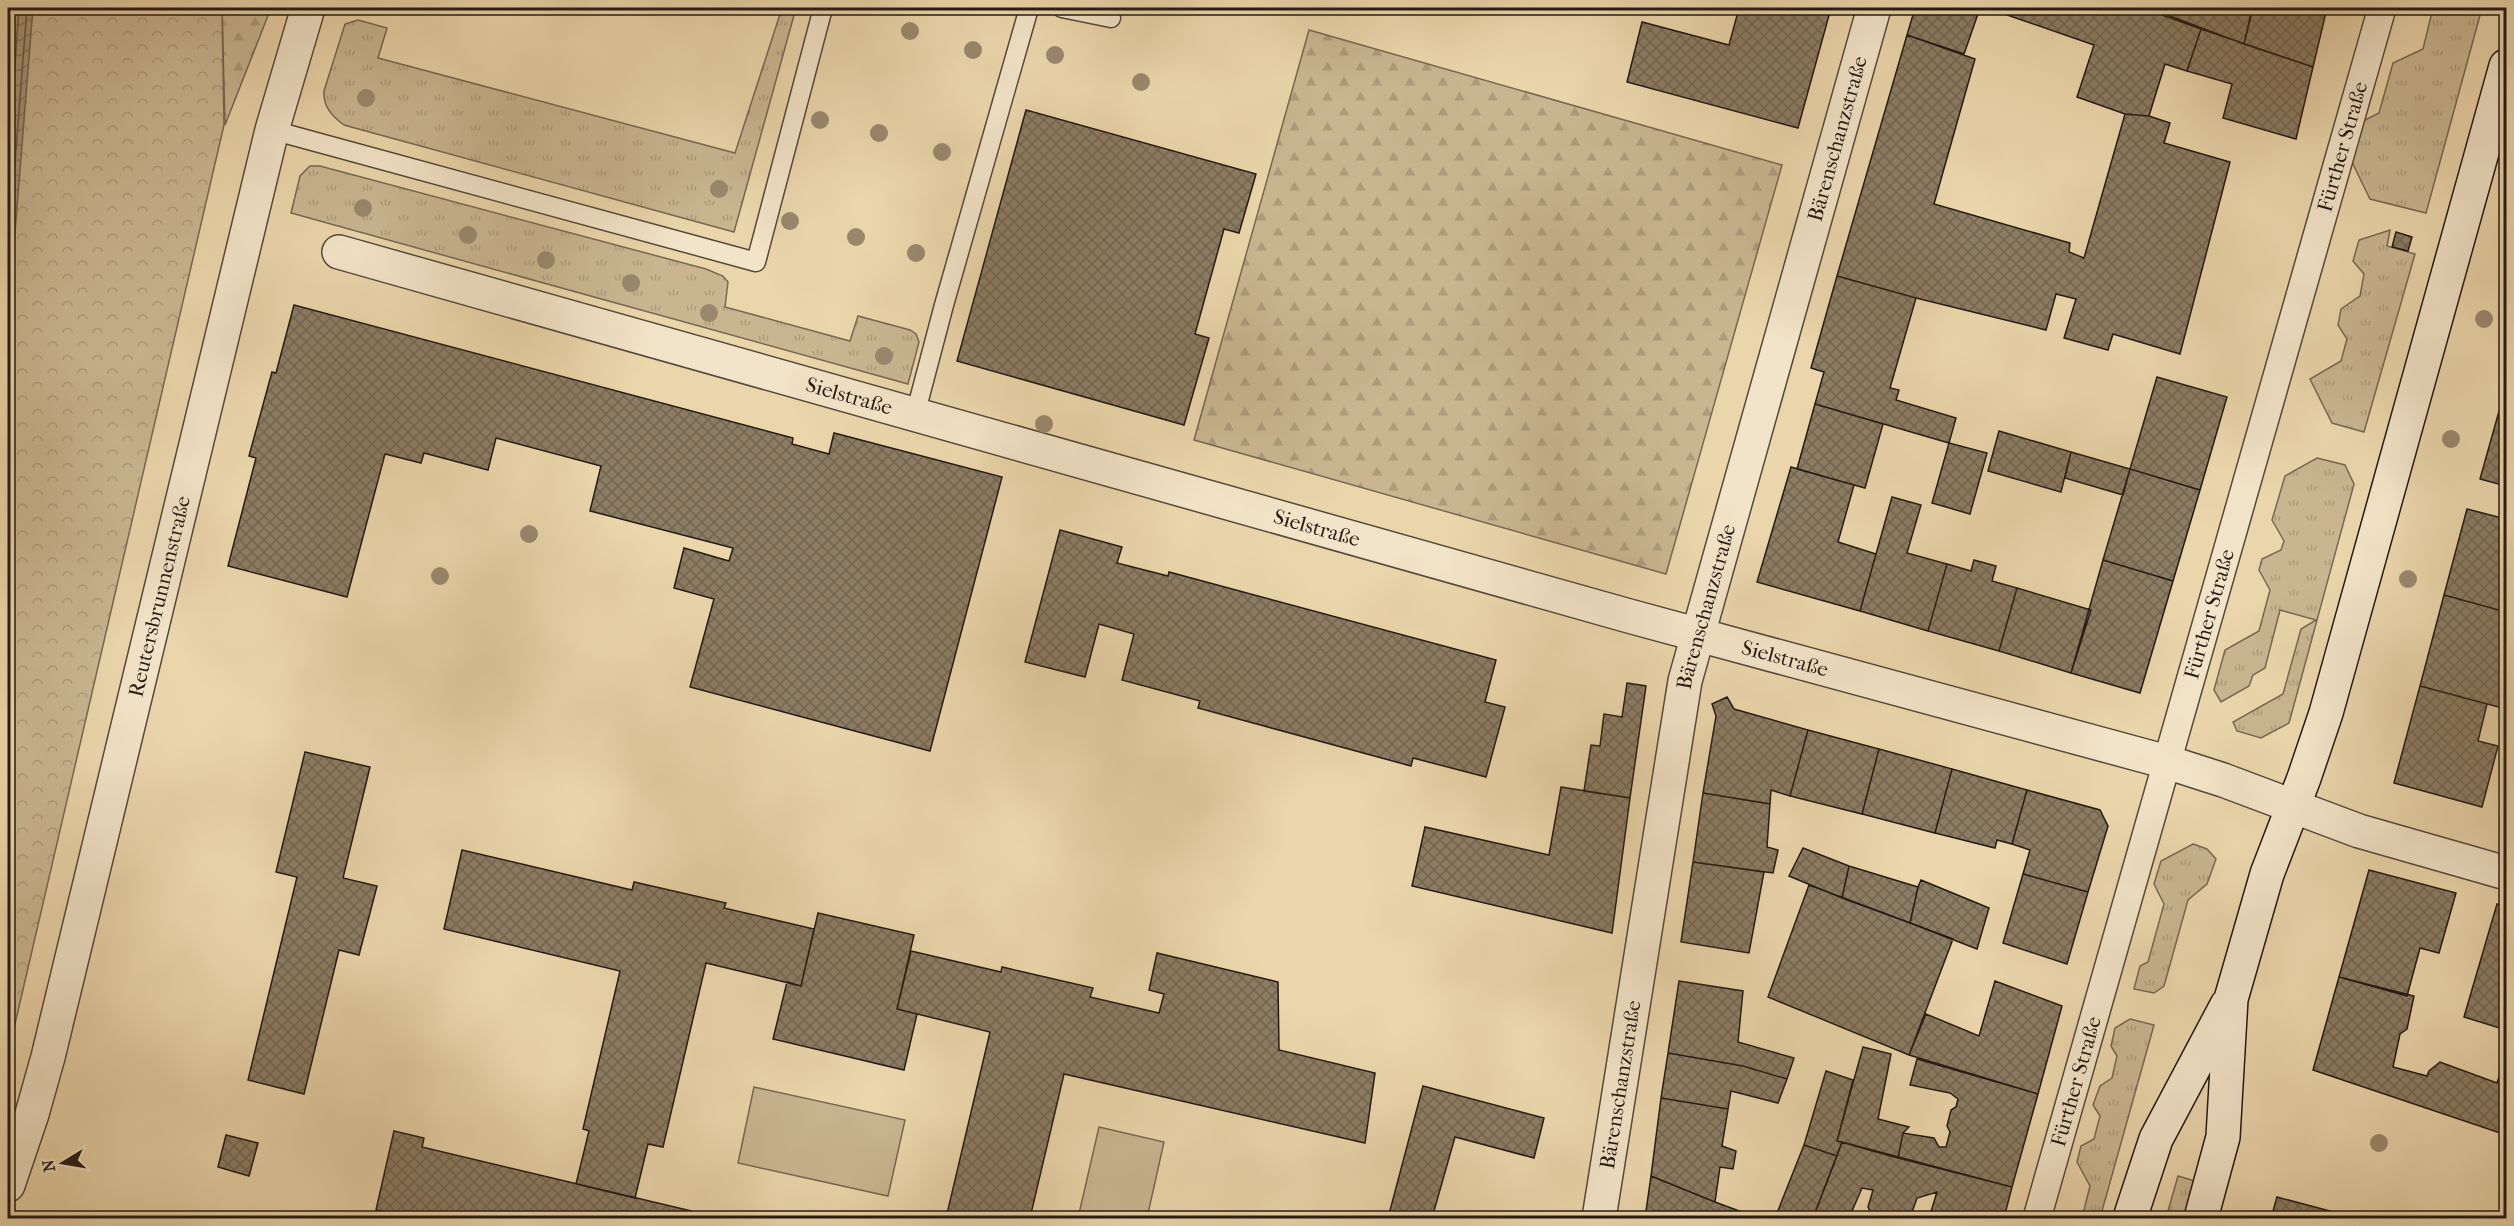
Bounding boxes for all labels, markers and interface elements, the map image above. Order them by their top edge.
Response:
street label: Bärenschanzstraße [1803,53,1872,224]
street label: Fürther Straße [2313,79,2372,215]
street label: Sielstraße [803,372,895,420]
street label: Reutersbrunnenstraße [123,493,195,699]
street label: Sielstraße [1271,504,1363,552]
street label: Bärenschanzstraße [1672,521,1740,691]
street label: Fürther Straße [2179,546,2239,682]
street label: Sielstraße [1739,635,1831,682]
street label: Bärenschanzstraße [1595,999,1646,1171]
street label: Fürther Straße [2046,1014,2106,1149]
north arrow [33,1133,93,1193]
text: N [38,1157,59,1174]

